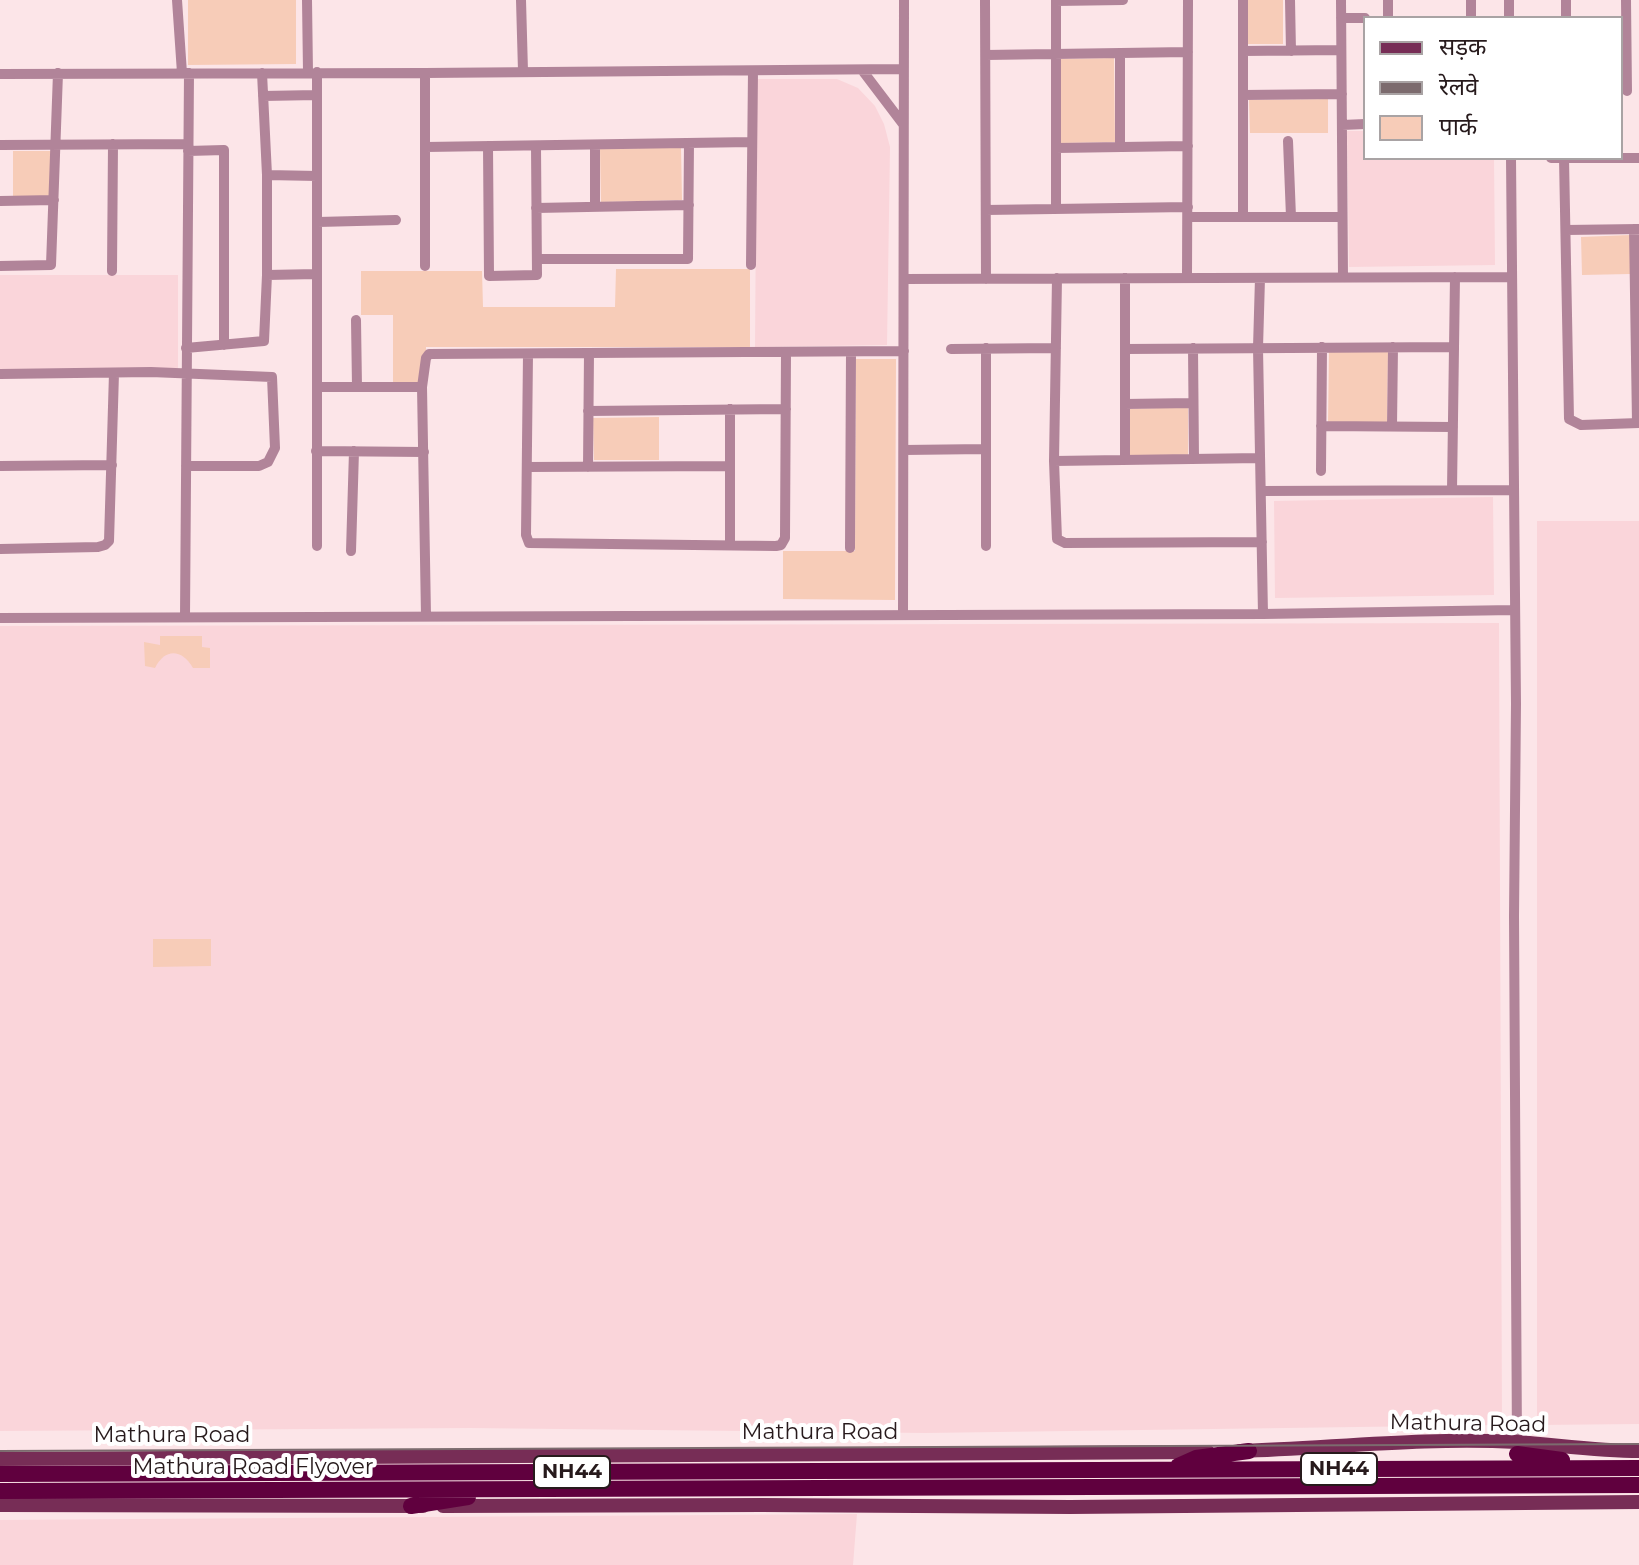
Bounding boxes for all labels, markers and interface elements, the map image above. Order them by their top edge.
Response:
legend [1363,16,1623,160]
text: सड़क [1439,32,1487,61]
text: रेलवे [1439,72,1478,101]
text: पार्क [1439,112,1477,141]
street label: Mathura Road [1389,1409,1547,1439]
street label: Mathura Road [742,1420,898,1446]
street label: Mathura Road [94,1423,250,1449]
road number: NH44 [1301,1453,1377,1485]
street label: Mathura Road Flyover [132,1455,374,1481]
road number: NH44 [534,1456,610,1488]

